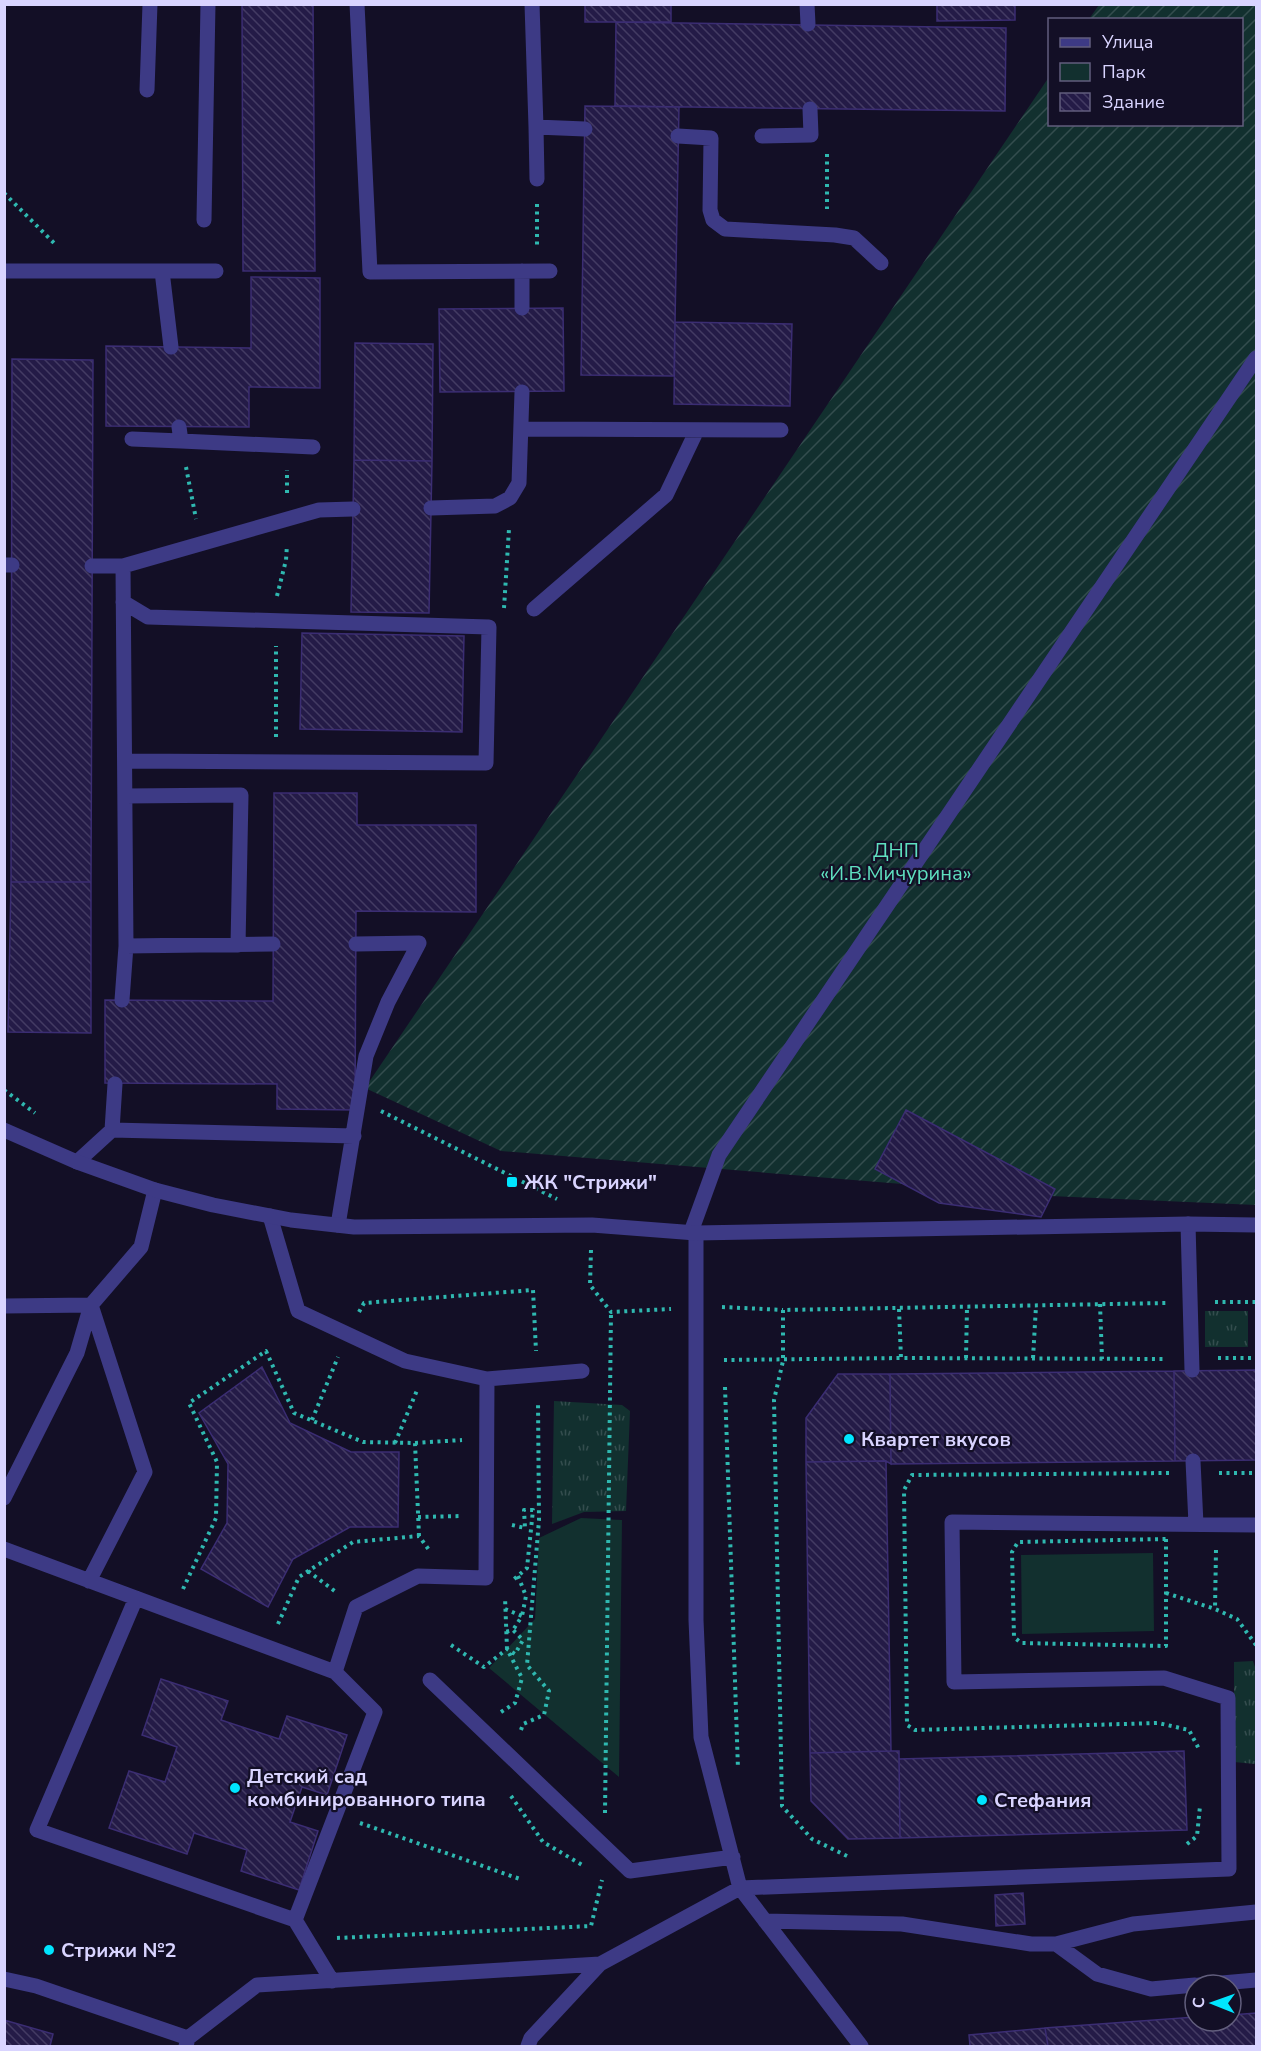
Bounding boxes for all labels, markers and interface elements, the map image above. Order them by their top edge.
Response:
legend [1048,18,1243,126]
text: Улица [1101,30,1153,54]
text: Парк [1102,60,1146,84]
text: Здание [1102,90,1165,114]
park label: ДНП «И.В.Мичурина» [820,837,972,887]
place label: ЖК "Стрижи" [524,1169,657,1196]
marker: ЖК "Стрижи" [505,1175,519,1189]
place label: Квартет вкусов [861,1426,1011,1453]
marker: Квартет вкусов [842,1432,856,1446]
place label: Детский сад комбинированного типа [247,1763,486,1813]
marker: Детский сад комбинированного типа [228,1781,242,1795]
place label: Стефания [994,1787,1092,1814]
marker: Стефания [975,1793,989,1807]
place label: Стрижи №2 [61,1937,176,1964]
marker: Стрижи №2 [42,1943,56,1957]
north arrow [1183,1973,1243,2033]
text: С [1188,1997,1210,2008]

